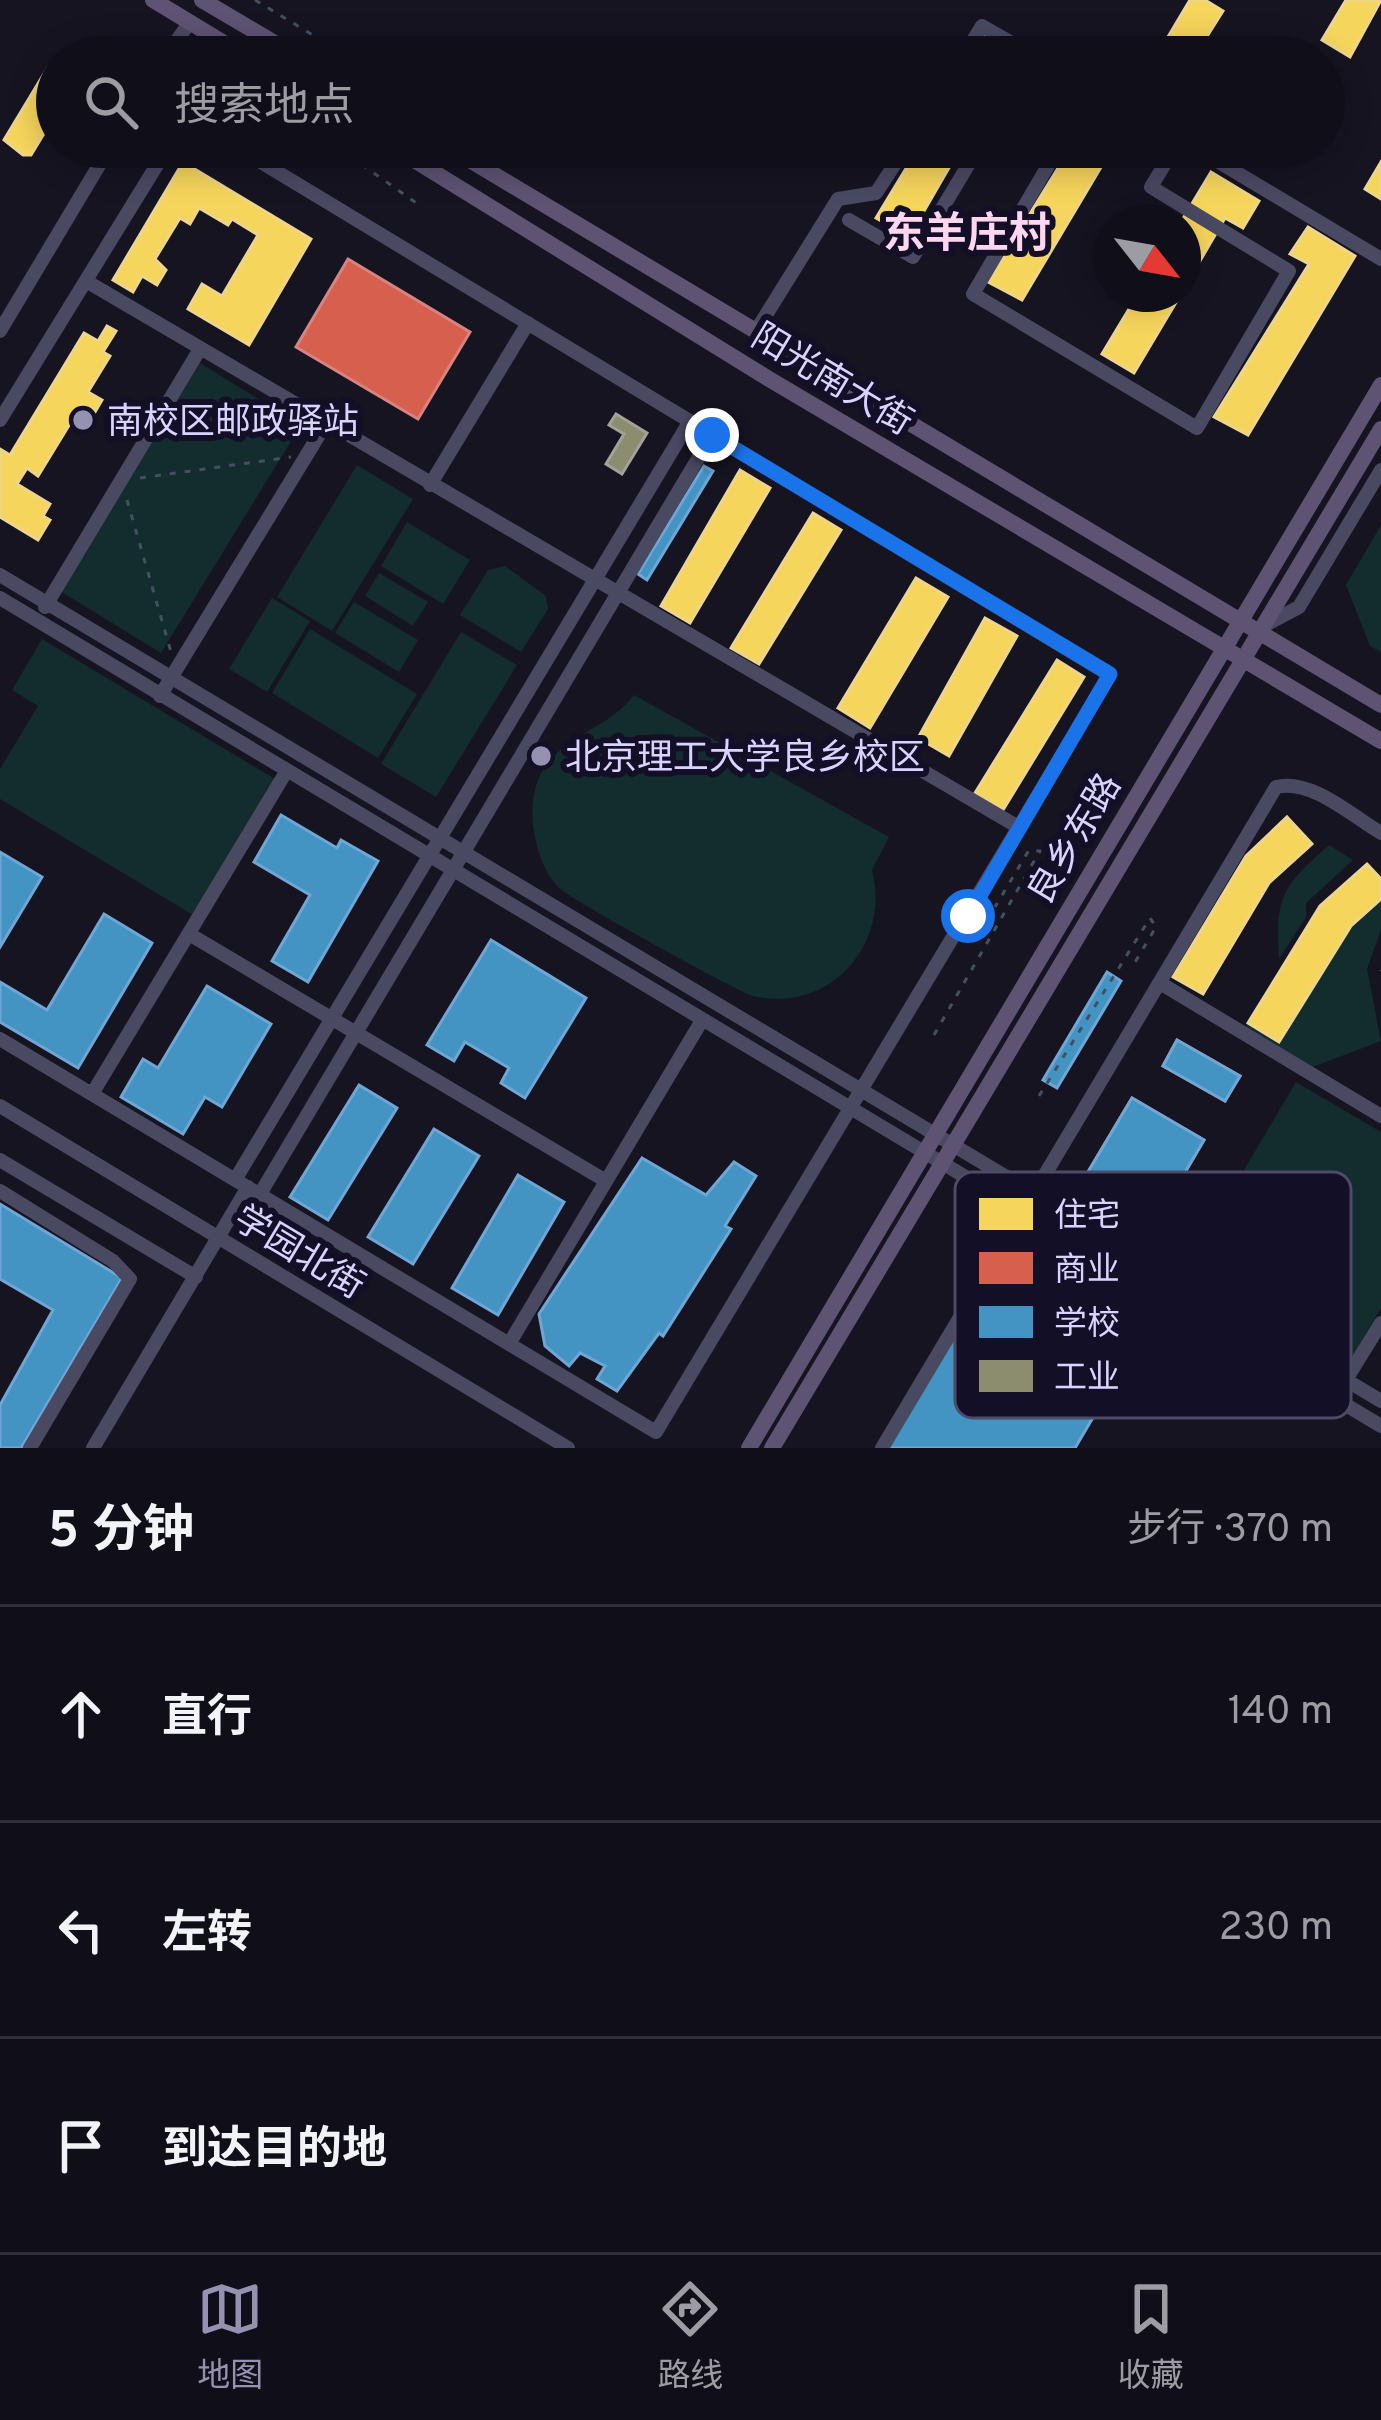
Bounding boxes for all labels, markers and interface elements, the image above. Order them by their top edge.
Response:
search box [36,36,1345,168]
icon: search [78,69,144,135]
text: 搜索地点 [174,80,354,137]
north arrow [1093,204,1201,312]
district label: 东羊庄村 [883,210,1051,263]
street label: 阳光南大街 [742,315,920,448]
place label: 南校区邮政驿站 [107,401,359,447]
marker: 南校区邮政驿站 [70,407,96,433]
route end [685,408,739,462]
place label: 北京理工大学良乡校区 [565,737,925,783]
marker: 北京理工大学良乡校区 [528,743,554,769]
street label: 良乡东路 [1020,766,1133,914]
route start [941,889,995,943]
legend [955,1172,1351,1418]
text: 住宅 [1054,1197,1120,1239]
street label: 学园北街 [224,1198,372,1311]
text: 商业 [1054,1251,1120,1293]
text: 学校 [1054,1305,1120,1347]
text: 工业 [1054,1359,1120,1401]
text: 5 分钟 [48,1501,194,1566]
text: 步行 · 370 m [1127,1507,1333,1556]
icon: ahead [48,1681,114,1747]
text: 140 m [1228,1689,1333,1738]
text: 直行 [162,1691,252,1748]
icon: left [48,1897,114,1963]
text: 230 m [1219,1905,1333,1954]
text: 左转 [162,1907,252,1964]
icon: arrive [48,2113,114,2179]
text: 到达目的地 [162,2123,387,2180]
tab: 地图 [197,2276,263,2399]
tab: 路线 [657,2276,723,2399]
tab: 收藏 [1118,2276,1184,2399]

